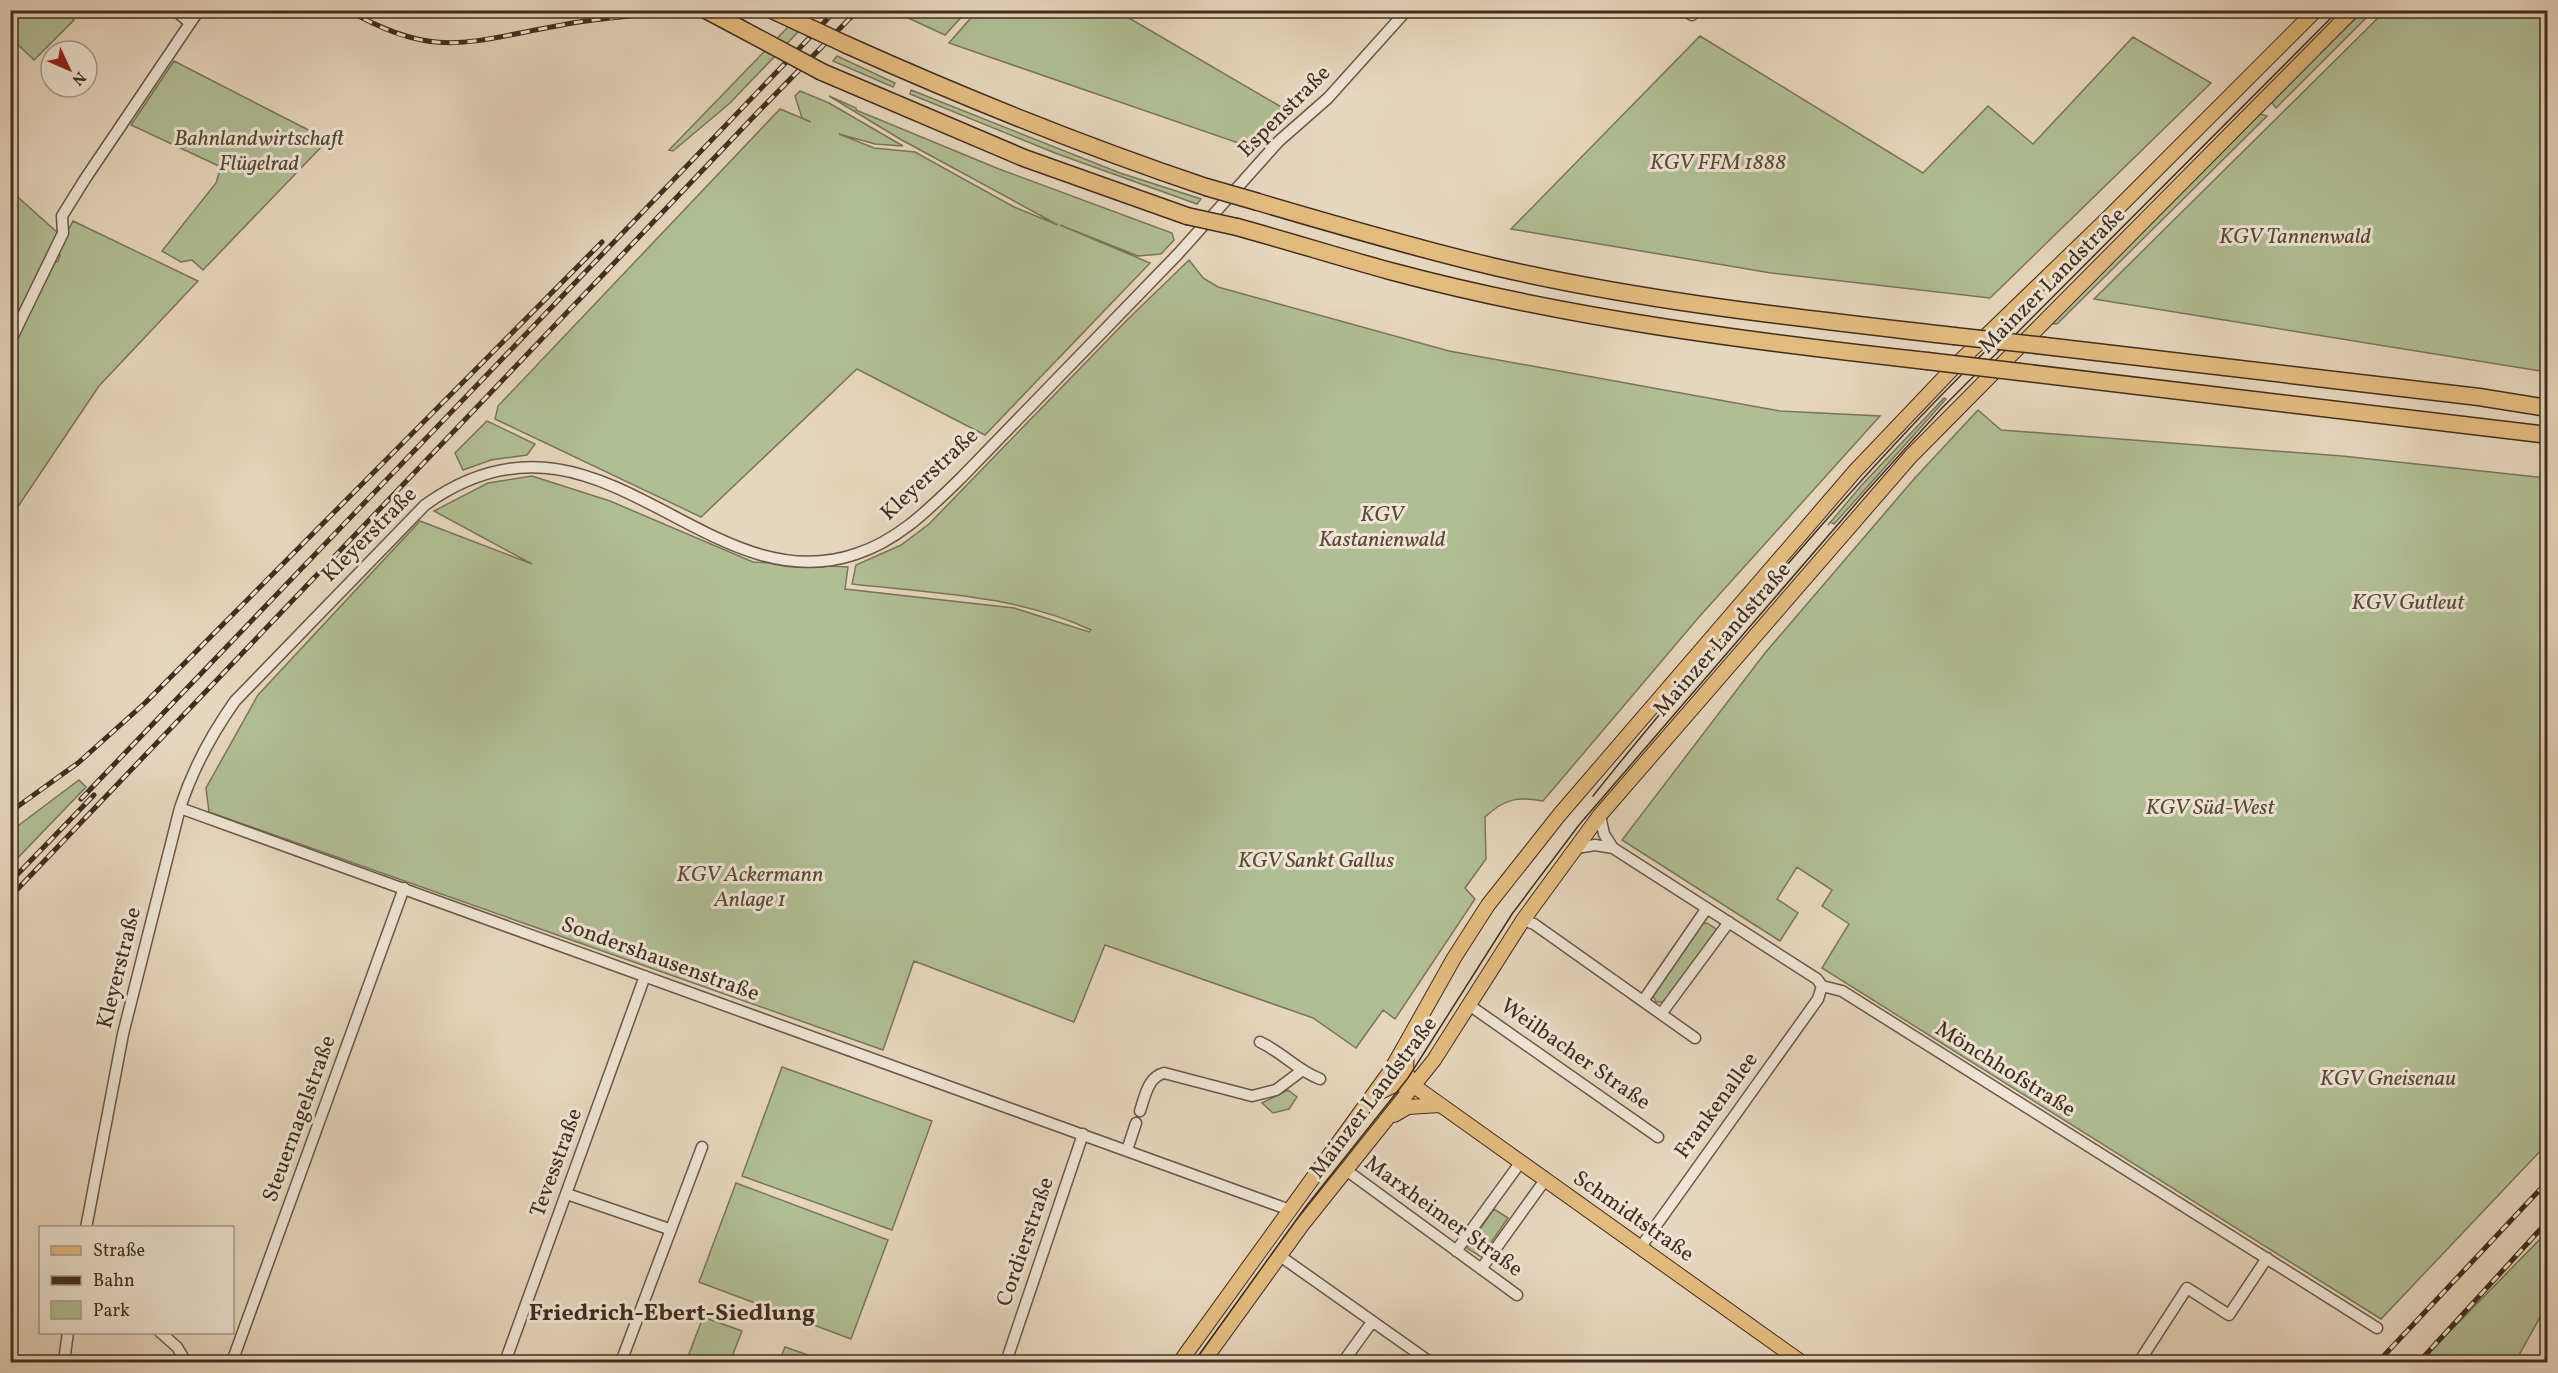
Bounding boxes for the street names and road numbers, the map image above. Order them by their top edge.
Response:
street label: Espenstraße [1232,59,1338,165]
street label: Mainzer Landstraße [1973,201,2133,361]
street label: Kleyerstraße [874,421,986,529]
street label: Kleyerstraße [315,480,425,590]
street label: Mainzer Landstraße [1647,556,1799,724]
street label: Kleyerstraße [90,904,150,1032]
street label: Sondershausenstraße [557,910,763,1010]
street label: Weilbacher Straße [1494,992,1656,1118]
street label: Mainzer Landstraße [1303,1010,1445,1186]
street label: Mönchhofstraße [1929,1014,2081,1126]
street label: Steuernagelstraße [255,1031,345,1207]
street label: Frankenallee [1668,1046,1766,1166]
street label: Tevesstraße [523,1104,591,1222]
street label: Marxheimer Straße [1357,1149,1529,1285]
street label: Schmidtstraße [1566,1164,1700,1270]
street label: Cordierstraße [989,1173,1063,1311]

